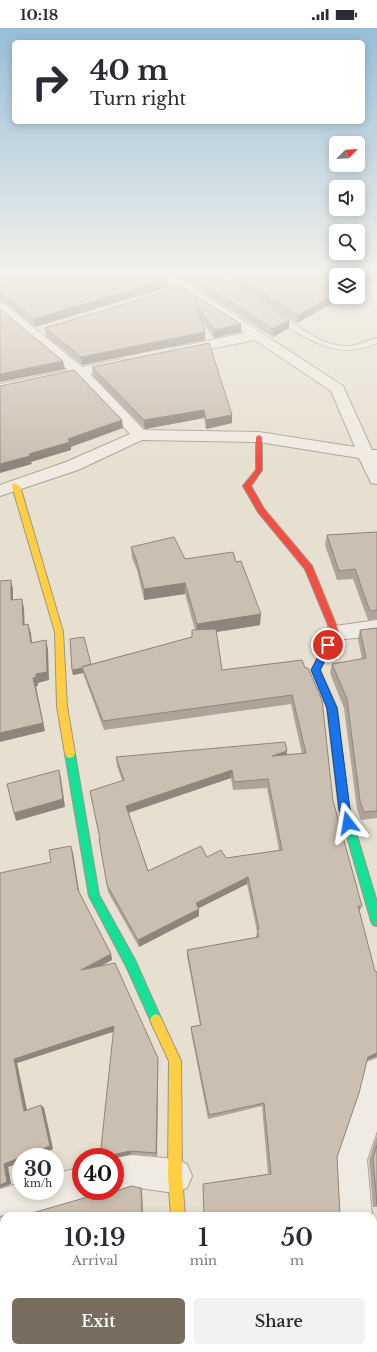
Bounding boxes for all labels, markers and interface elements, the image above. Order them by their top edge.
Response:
text: 10:18 [20,5,58,24]
text: 40 m [90,53,168,88]
icon: right [24,56,76,108]
text: Turn right [90,88,186,110]
north arrow [329,136,365,172]
map controls [329,136,365,304]
button: sound [329,180,365,216]
button: search [329,224,365,260]
button: layers [329,268,365,304]
pin [311,628,345,662]
icon: arrive [317,634,339,656]
position arrow [327,802,369,844]
speed limit sign: 40 [72,1148,124,1200]
text: 30 [24,1157,52,1181]
text: km/h [24,1177,52,1190]
text: 10:19 [64,1223,126,1252]
text: 1 [198,1223,209,1252]
text: 50 [281,1223,313,1252]
text: Arrival [72,1252,118,1269]
text: min [190,1252,217,1269]
text: m [290,1252,304,1269]
button: Exit [12,1298,185,1344]
button: Share [193,1298,365,1344]

